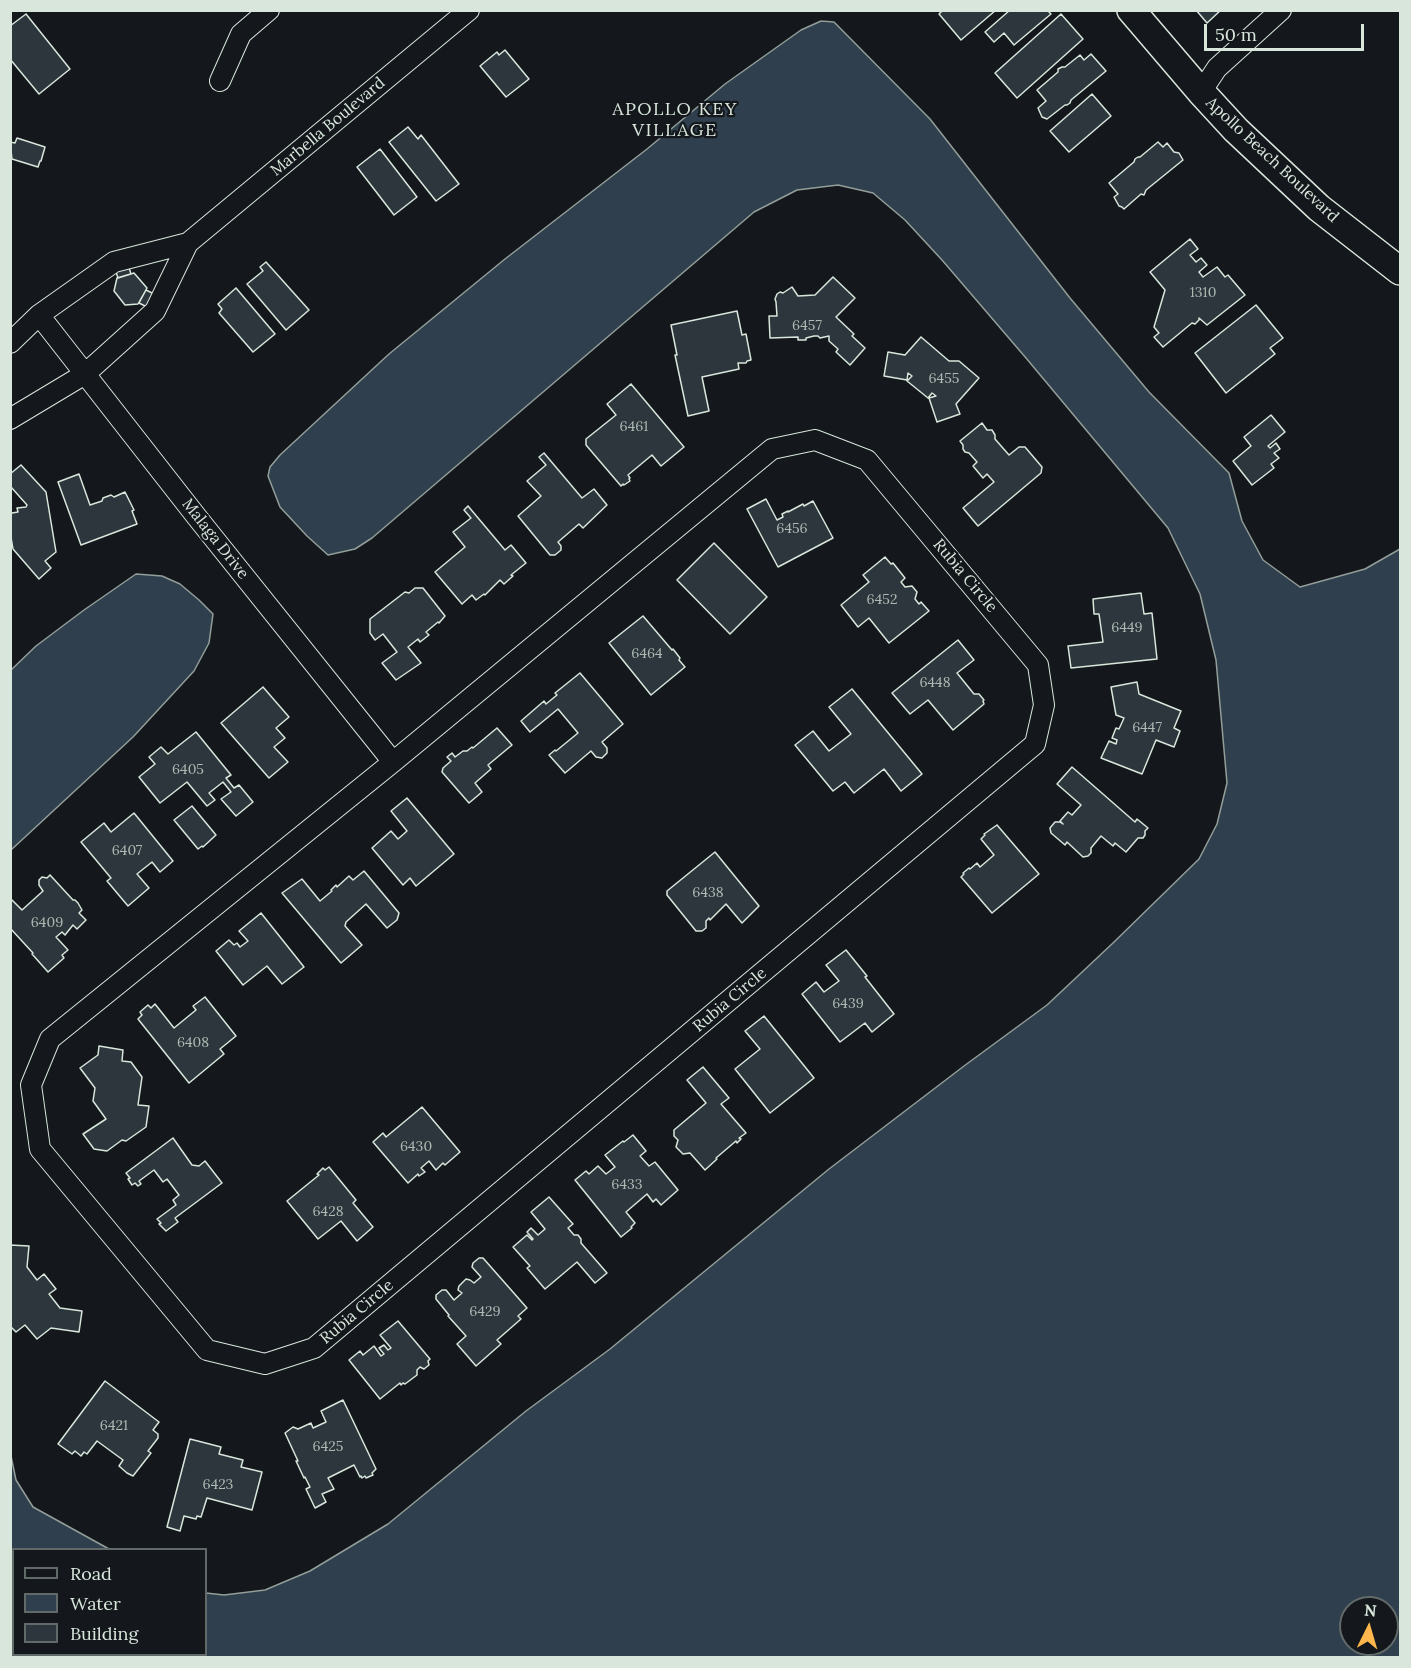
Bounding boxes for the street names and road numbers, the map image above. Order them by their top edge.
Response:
street label: Marbella Boulevard [267,74,389,180]
street label: Apollo Beach Boulevard [1202,93,1342,227]
street label: Malaga Drive [178,495,252,583]
street label: Rubia Circle [929,535,1001,617]
street label: Rubia Circle [689,964,771,1036]
street label: Rubia Circle [316,1276,398,1348]

